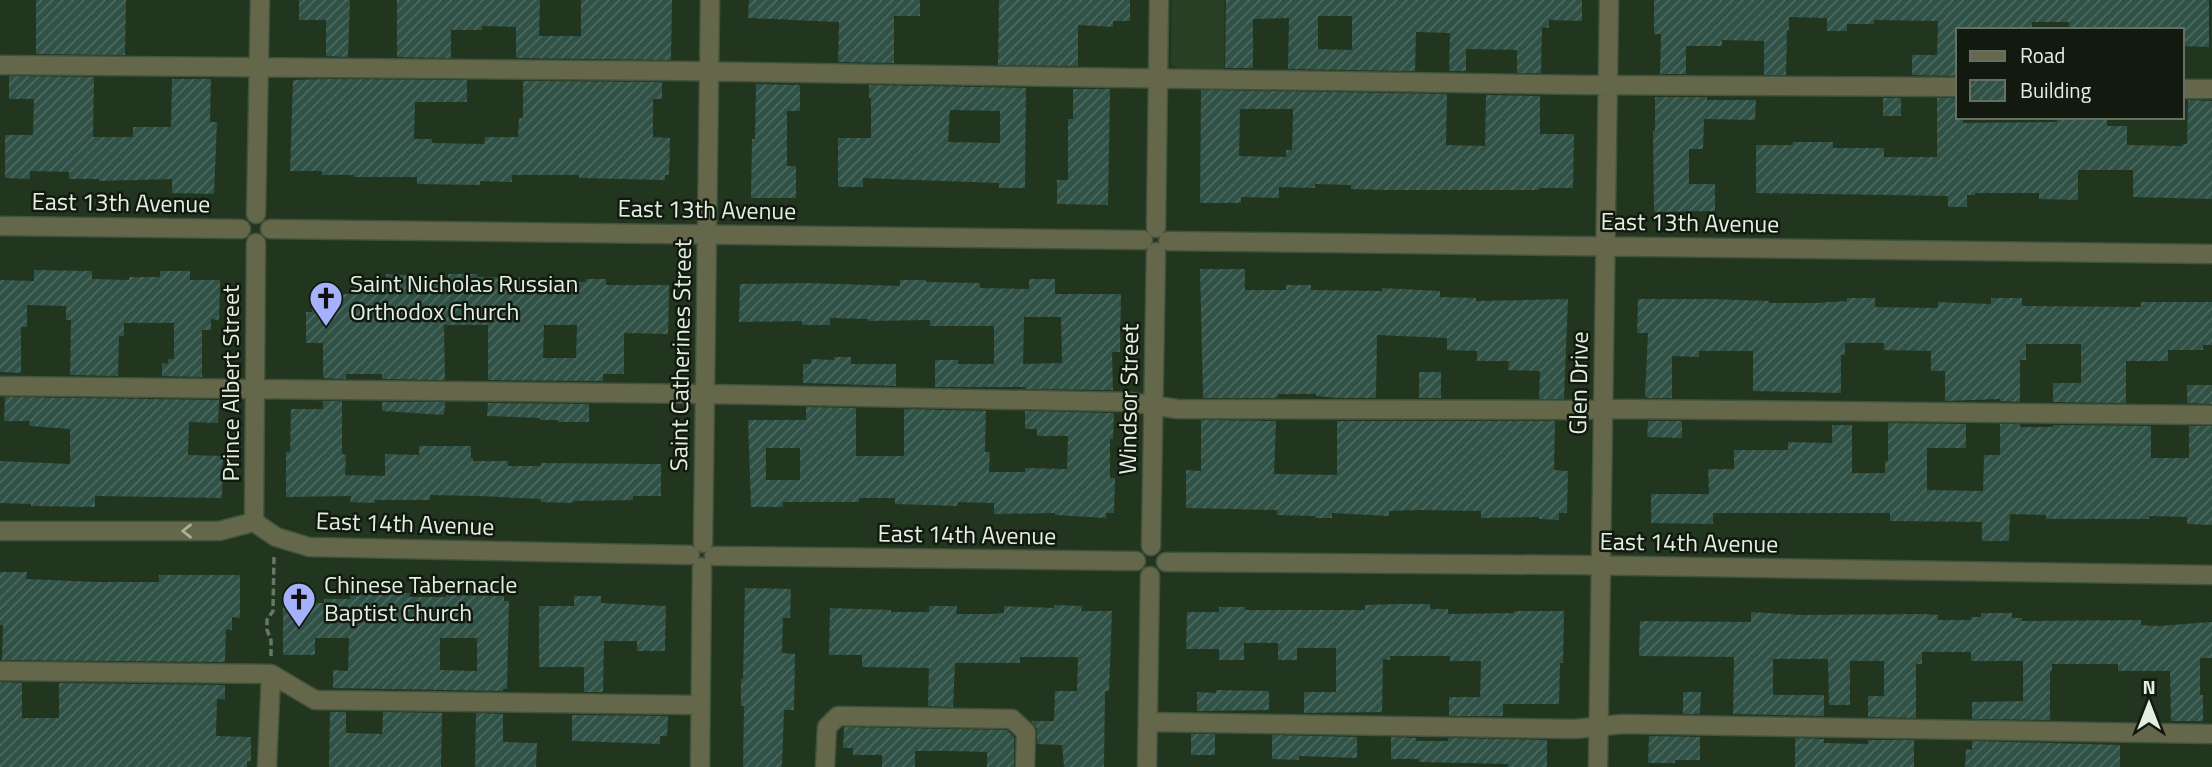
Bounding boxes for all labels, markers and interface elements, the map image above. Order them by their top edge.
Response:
legend [1956,28,2184,119]
text: Road [2020,39,2065,71]
text: Building [2020,74,2092,106]
street label: East 13th Avenue [31,182,211,222]
street label: East 13th Avenue [617,189,797,229]
street label: East 13th Avenue [1600,202,1780,242]
street label: Saint Catherines Street [660,238,700,471]
place label: Saint Nicholas Russian Orthodox Church [350,265,578,329]
church icon: Saint Nicholas Russian Orthodox Church [307,279,345,328]
street label: Prince Albert Street [212,284,248,481]
street label: Windsor Street [1109,322,1147,475]
street label: Glen Drive [1559,331,1597,435]
street label: East 14th Avenue [315,502,495,544]
street label: East 14th Avenue [877,514,1057,554]
street label: East 14th Avenue [1599,522,1779,562]
one-way arrow [181,523,192,539]
place label: Chinese Tabernacle Baptist Church [324,566,517,630]
church icon: Chinese Tabernacle Baptist Church [280,580,318,629]
north arrow [2114,669,2184,739]
text: N [2142,672,2156,701]

